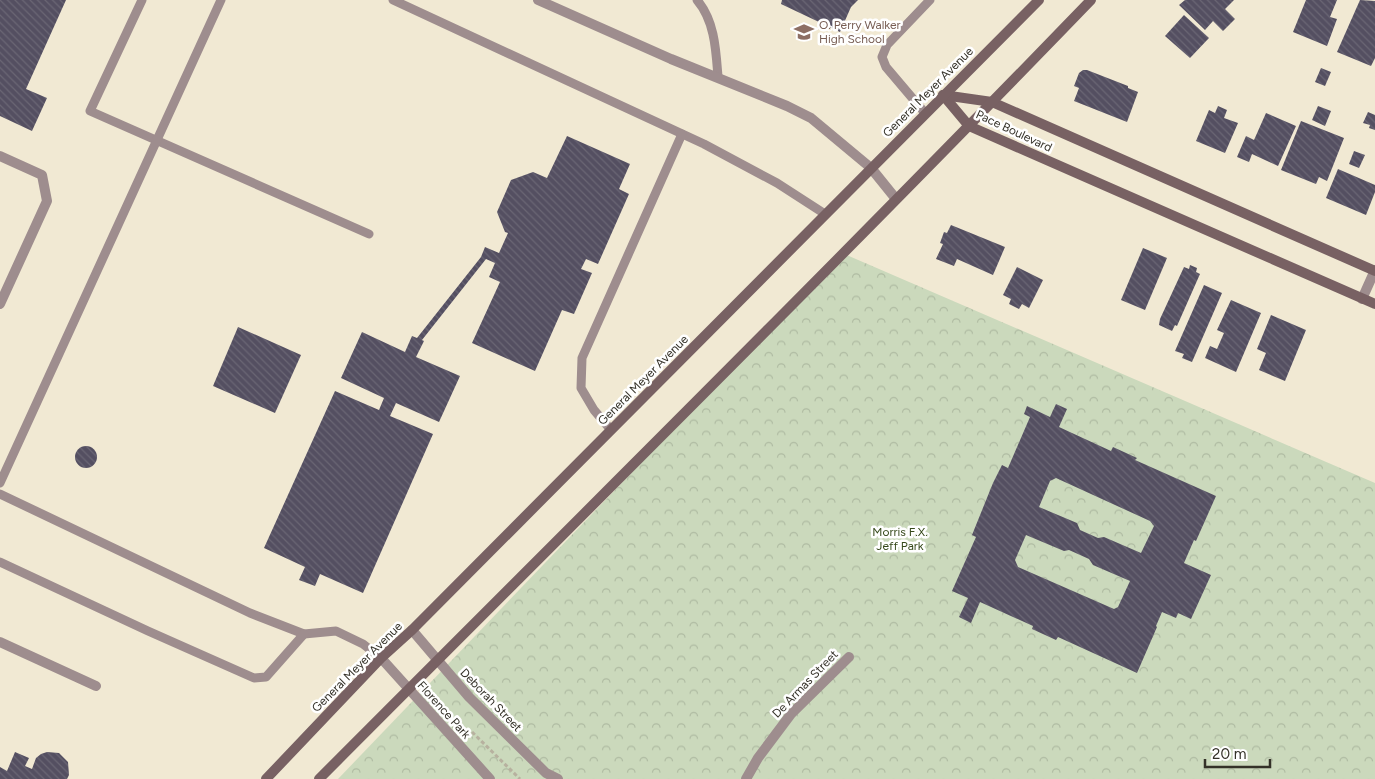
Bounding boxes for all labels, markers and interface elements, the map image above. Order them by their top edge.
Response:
place label: O. Perry Walker High School [819,18,901,46]
school or university icon: O. Perry Walker High School [793,21,815,43]
street label: General Meyer Avenue [880,44,976,140]
street label: Pace Boulevard [974,107,1054,155]
street label: General Meyer Avenue [595,332,691,428]
park label: Morris F.X. Jeff Park [872,525,928,553]
street label: General Meyer Avenue [309,619,405,715]
street label: De Armas Street [769,647,841,721]
street label: Deborah Street [457,666,525,735]
street label: Florence Park [415,678,473,742]
scale bar [1205,736,1270,768]
text: 20 m [1212,745,1246,763]

